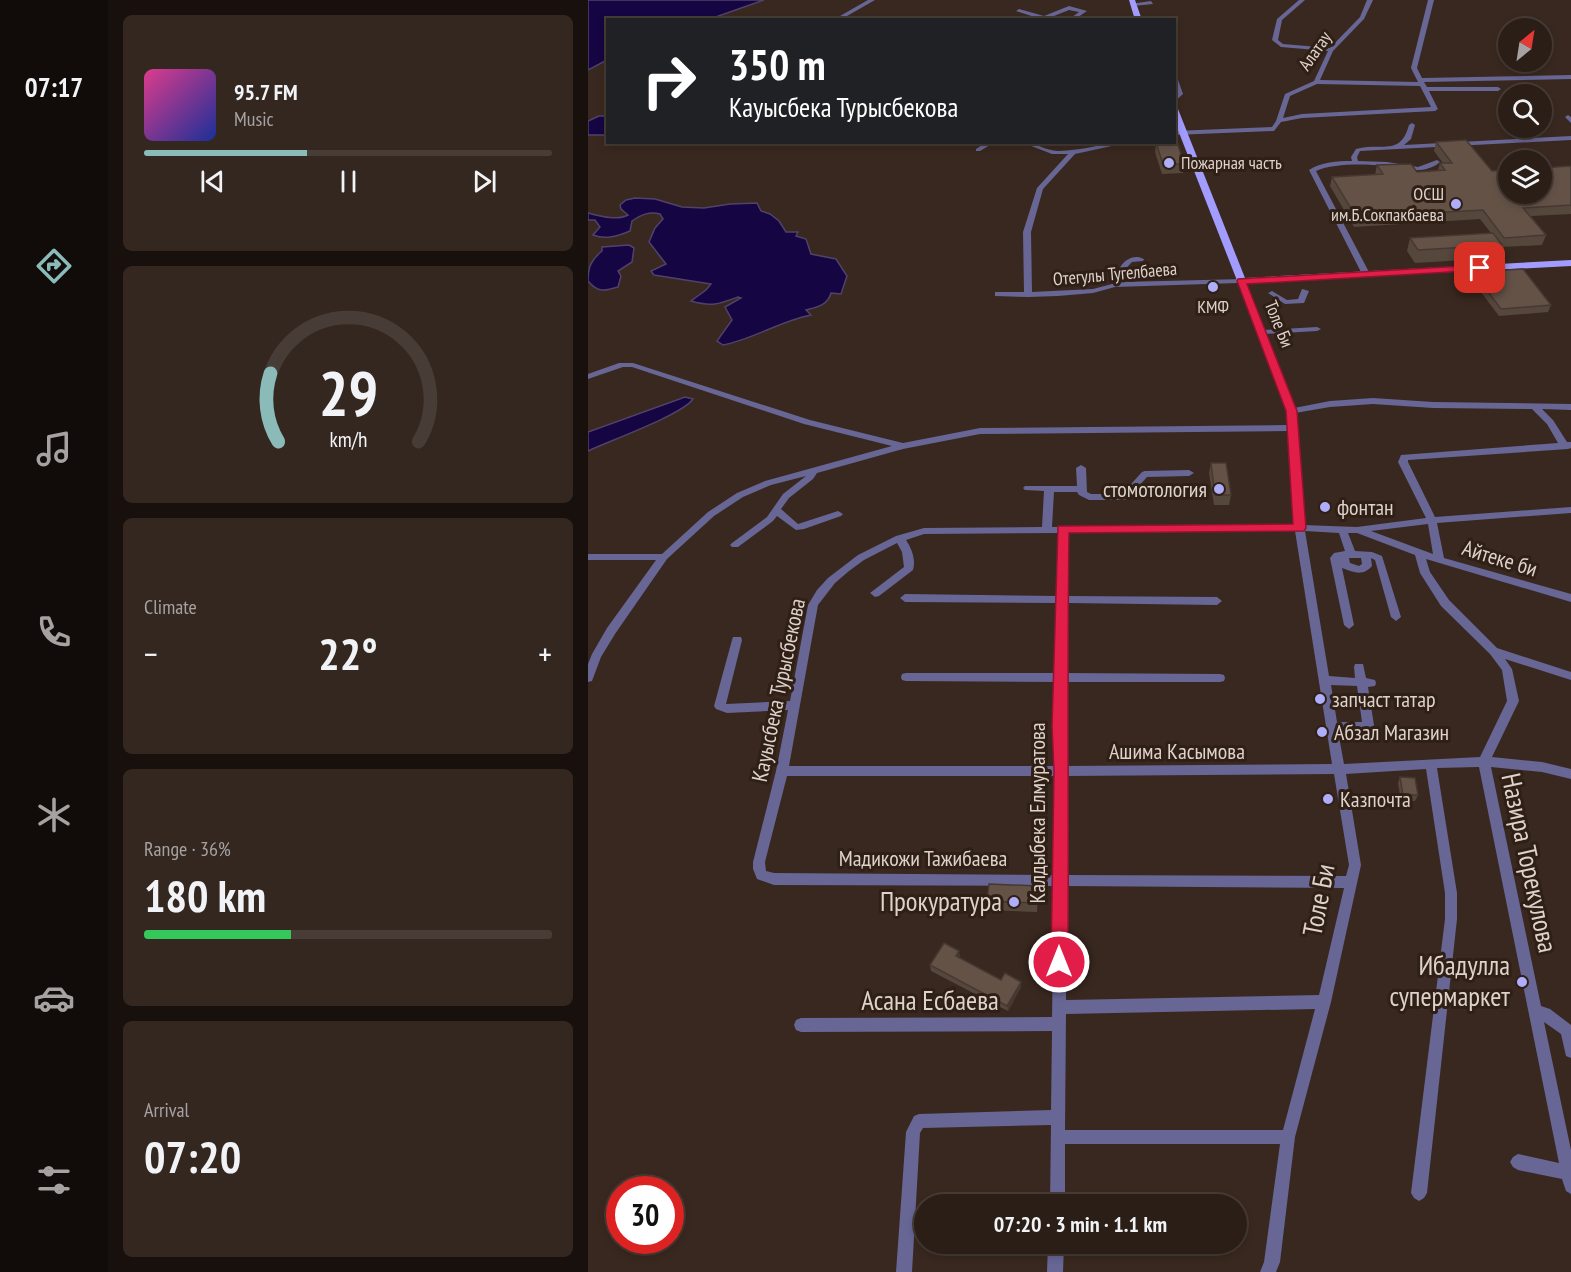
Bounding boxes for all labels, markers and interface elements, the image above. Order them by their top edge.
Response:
north arrow [1498,18,1552,72]
map controls [1498,18,1552,204]
street label: Алатау [1293,26,1336,75]
text: 350 m [729,37,826,92]
icon: right [630,42,708,120]
text: 07:17 [25,70,83,104]
text: 95.7 FM [234,78,298,106]
button: search [1498,84,1552,138]
text: Кауысбека Турысбекова [729,90,958,124]
text: Music [234,106,274,132]
button: layers [1498,150,1552,204]
place label: Пожарная часть [1181,151,1282,174]
marker: Пожарная часть [1162,156,1176,170]
icon: previous [196,165,229,198]
icon: pause [332,165,365,198]
icon: next [468,165,501,198]
place label: ОСШ им.Б.Сокпакбаева [1331,182,1444,226]
marker: ОСШ им.Б.Сокпакбаева [1449,197,1463,211]
pin [1454,242,1505,293]
icon: directions [33,245,75,287]
icon: arrive [1463,251,1496,284]
street label: Отегулы Тугелбаева [1052,257,1178,290]
marker: КМФ [1206,280,1220,294]
place label: КМФ [1197,295,1229,318]
street label: Толе Би [1260,297,1299,351]
text: 29 [318,352,378,433]
text: km/h [329,425,367,453]
icon: music [33,428,75,470]
place label: стомотология [1103,475,1207,503]
marker: стомотология [1212,482,1226,496]
place label: фонтан [1337,493,1394,521]
marker: фонтан [1318,500,1332,514]
street label: Айтеке би [1459,533,1541,583]
text: Climate [144,594,197,620]
street label: Кауысбека Турысбекова [745,596,811,784]
icon: phone [33,611,75,653]
text: 22° [318,624,378,682]
text: − [144,632,158,675]
text: + [538,632,552,675]
place label: запчаст татар [1332,685,1436,713]
marker: запчаст татар [1313,692,1327,706]
place label: Абзал Магазин [1334,718,1449,746]
street label: Калдыбека Елмуратова [1023,722,1051,904]
marker: Абзал Магазин [1315,725,1329,739]
street label: Ашима Касымова [1109,737,1245,765]
street label: Назира Торекулова [1494,770,1566,956]
place label: Казпочта [1340,785,1411,813]
marker: Казпочта [1321,792,1335,806]
icon: climate [33,794,75,836]
text: Range · 36% [144,836,231,862]
street label: Мадикожи Тажибаева [839,844,1007,872]
street label: Толе Би [1294,861,1342,939]
text: 180 km [144,866,266,924]
place label: Прокуратура [880,884,1002,918]
marker: Прокуратура [1007,895,1021,909]
position arrow [1027,930,1091,994]
place label: Ибадулла супермаркет [1389,948,1510,1013]
marker: Ибадулла супермаркет [1515,975,1529,989]
icon: car [33,977,75,1019]
street label: Асана Есбаева [861,983,999,1017]
text: Arrival [144,1097,189,1123]
text: 07:20 [144,1127,241,1185]
icon: filters [33,1159,75,1201]
speed limit sign: 30 [606,1176,684,1254]
text: 07:20 · 3 min · 1.1 km [994,1210,1167,1238]

